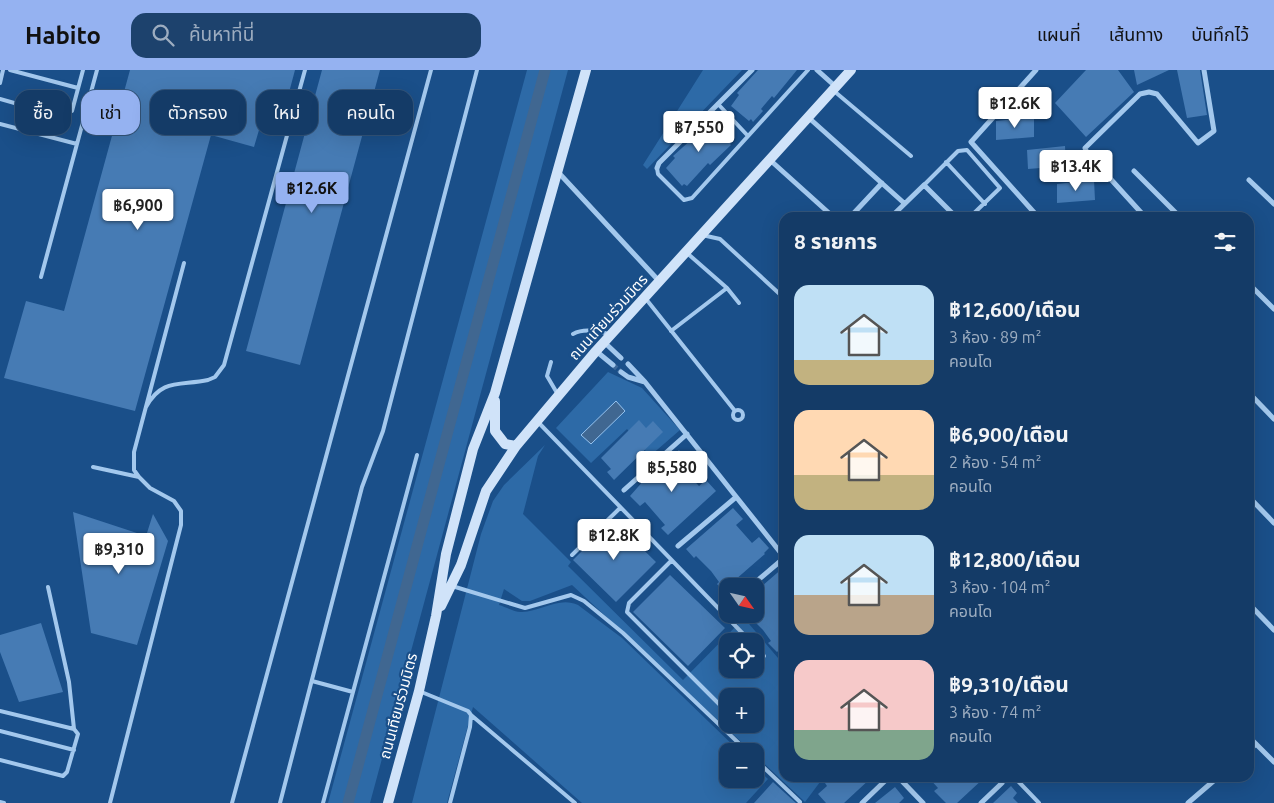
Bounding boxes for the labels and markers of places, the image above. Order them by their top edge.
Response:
pin: ฿12.6K [974,87,1056,129]
pin: ฿7,550 [658,111,740,153]
pin: ฿13.4K [1035,150,1117,192]
pin: ฿12.6K [271,172,353,214]
pin: ฿6,900 [97,189,179,231]
pin: ฿5,580 [631,450,713,493]
pin: ฿12.8K [573,518,655,561]
pin: ฿9,310 [78,532,160,575]

